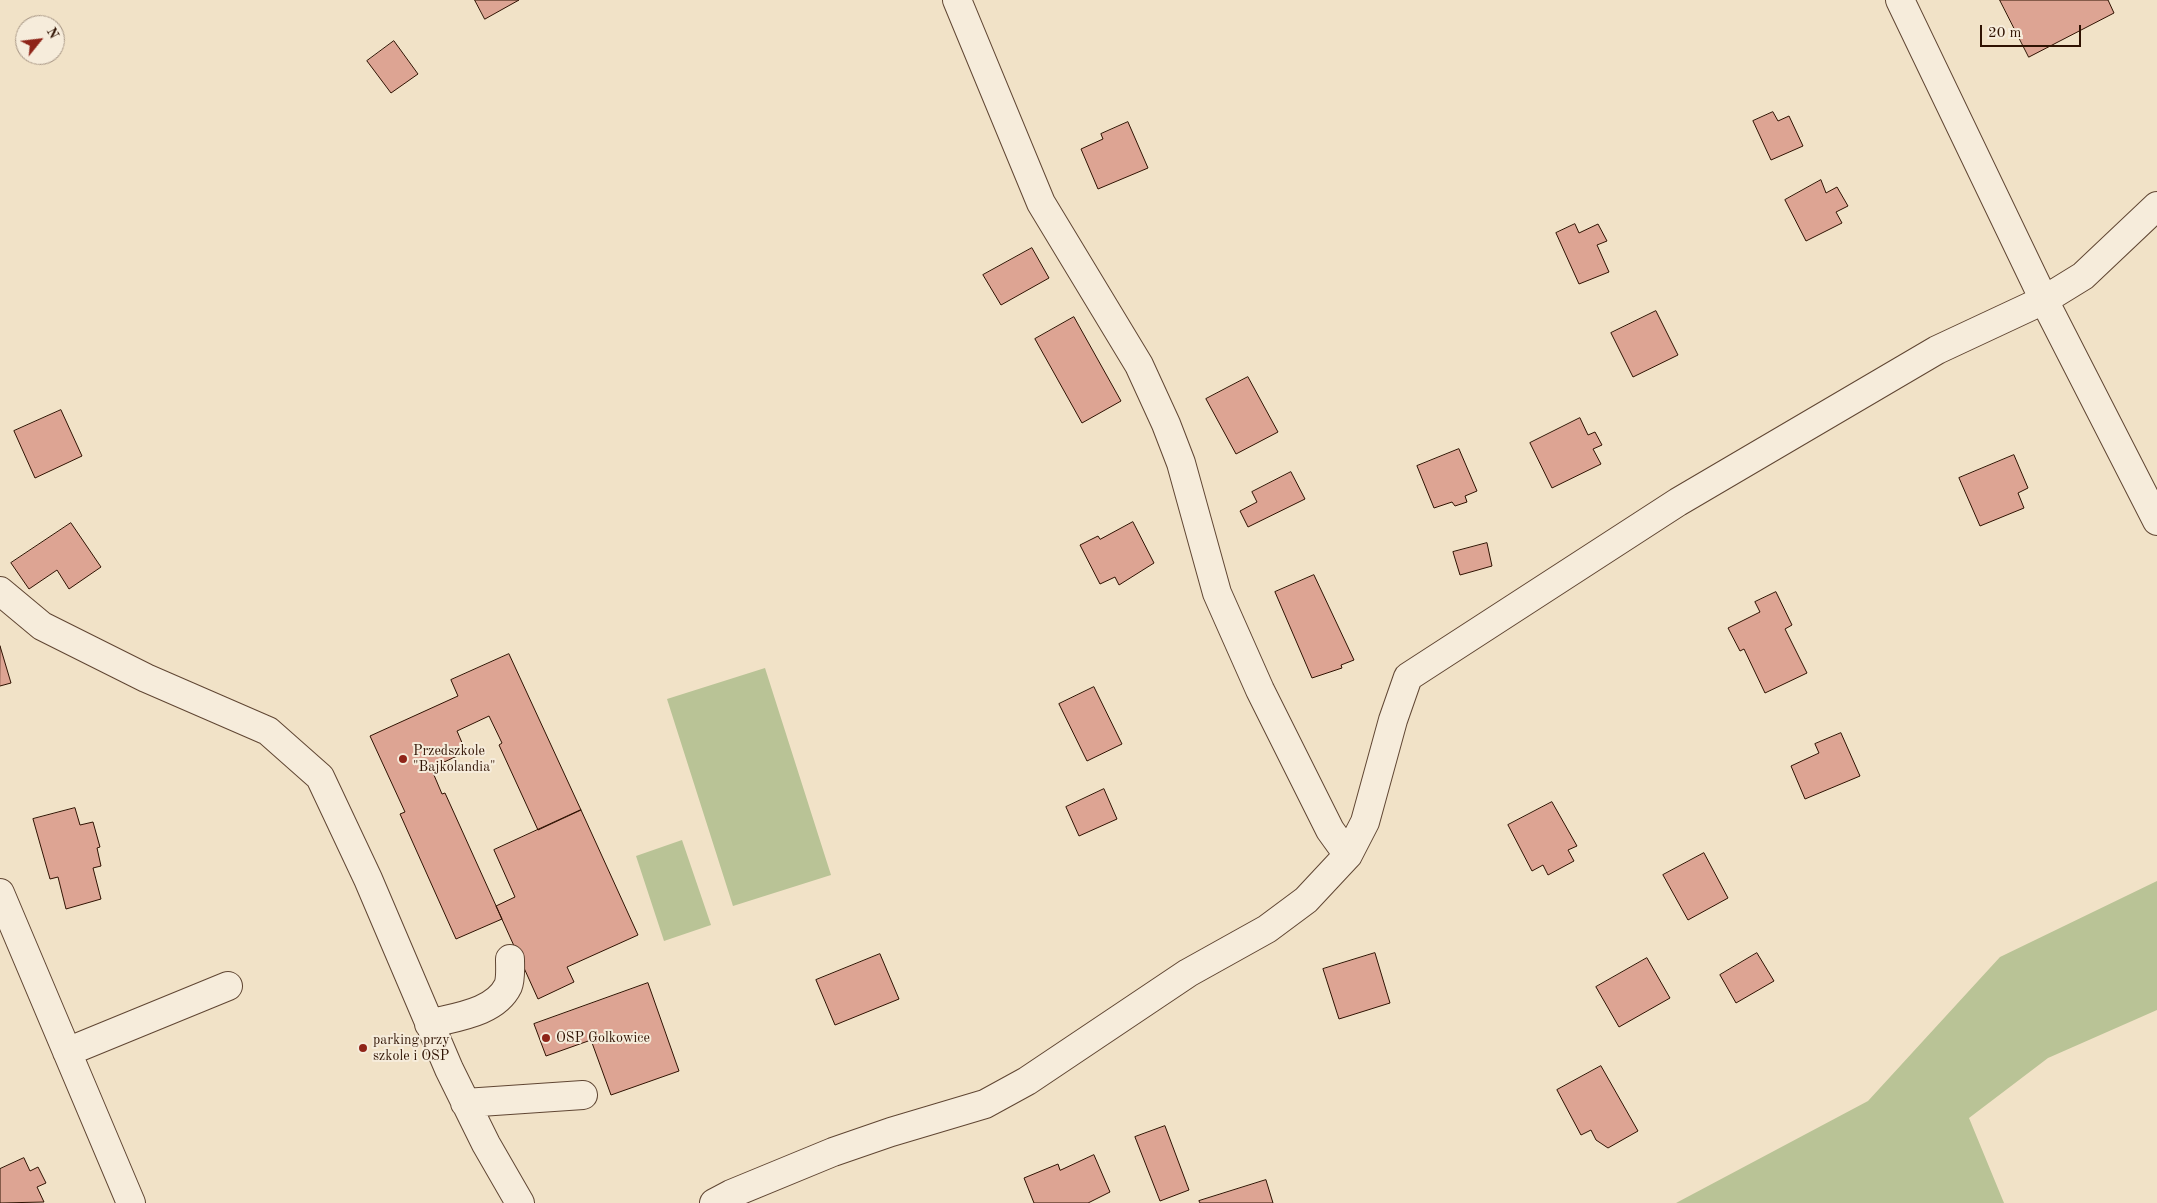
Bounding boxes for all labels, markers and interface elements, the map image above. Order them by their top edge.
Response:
north arrow [15,15,65,65]
scale bar [1982,15,2083,47]
text: N [44,25,61,41]
text: 20 m [1988,26,2022,41]
place label: Przedszkole "Bajkolandia" [413,743,496,776]
marker: Przedszkole "Bajkolandia" [397,753,409,765]
place label: OSP Golkowice [556,1030,650,1046]
place label: parking przy szkole i OSP [373,1032,450,1064]
marker: OSP Golkowice [540,1032,552,1044]
marker: parking przy szkole i OSP [357,1042,369,1054]

